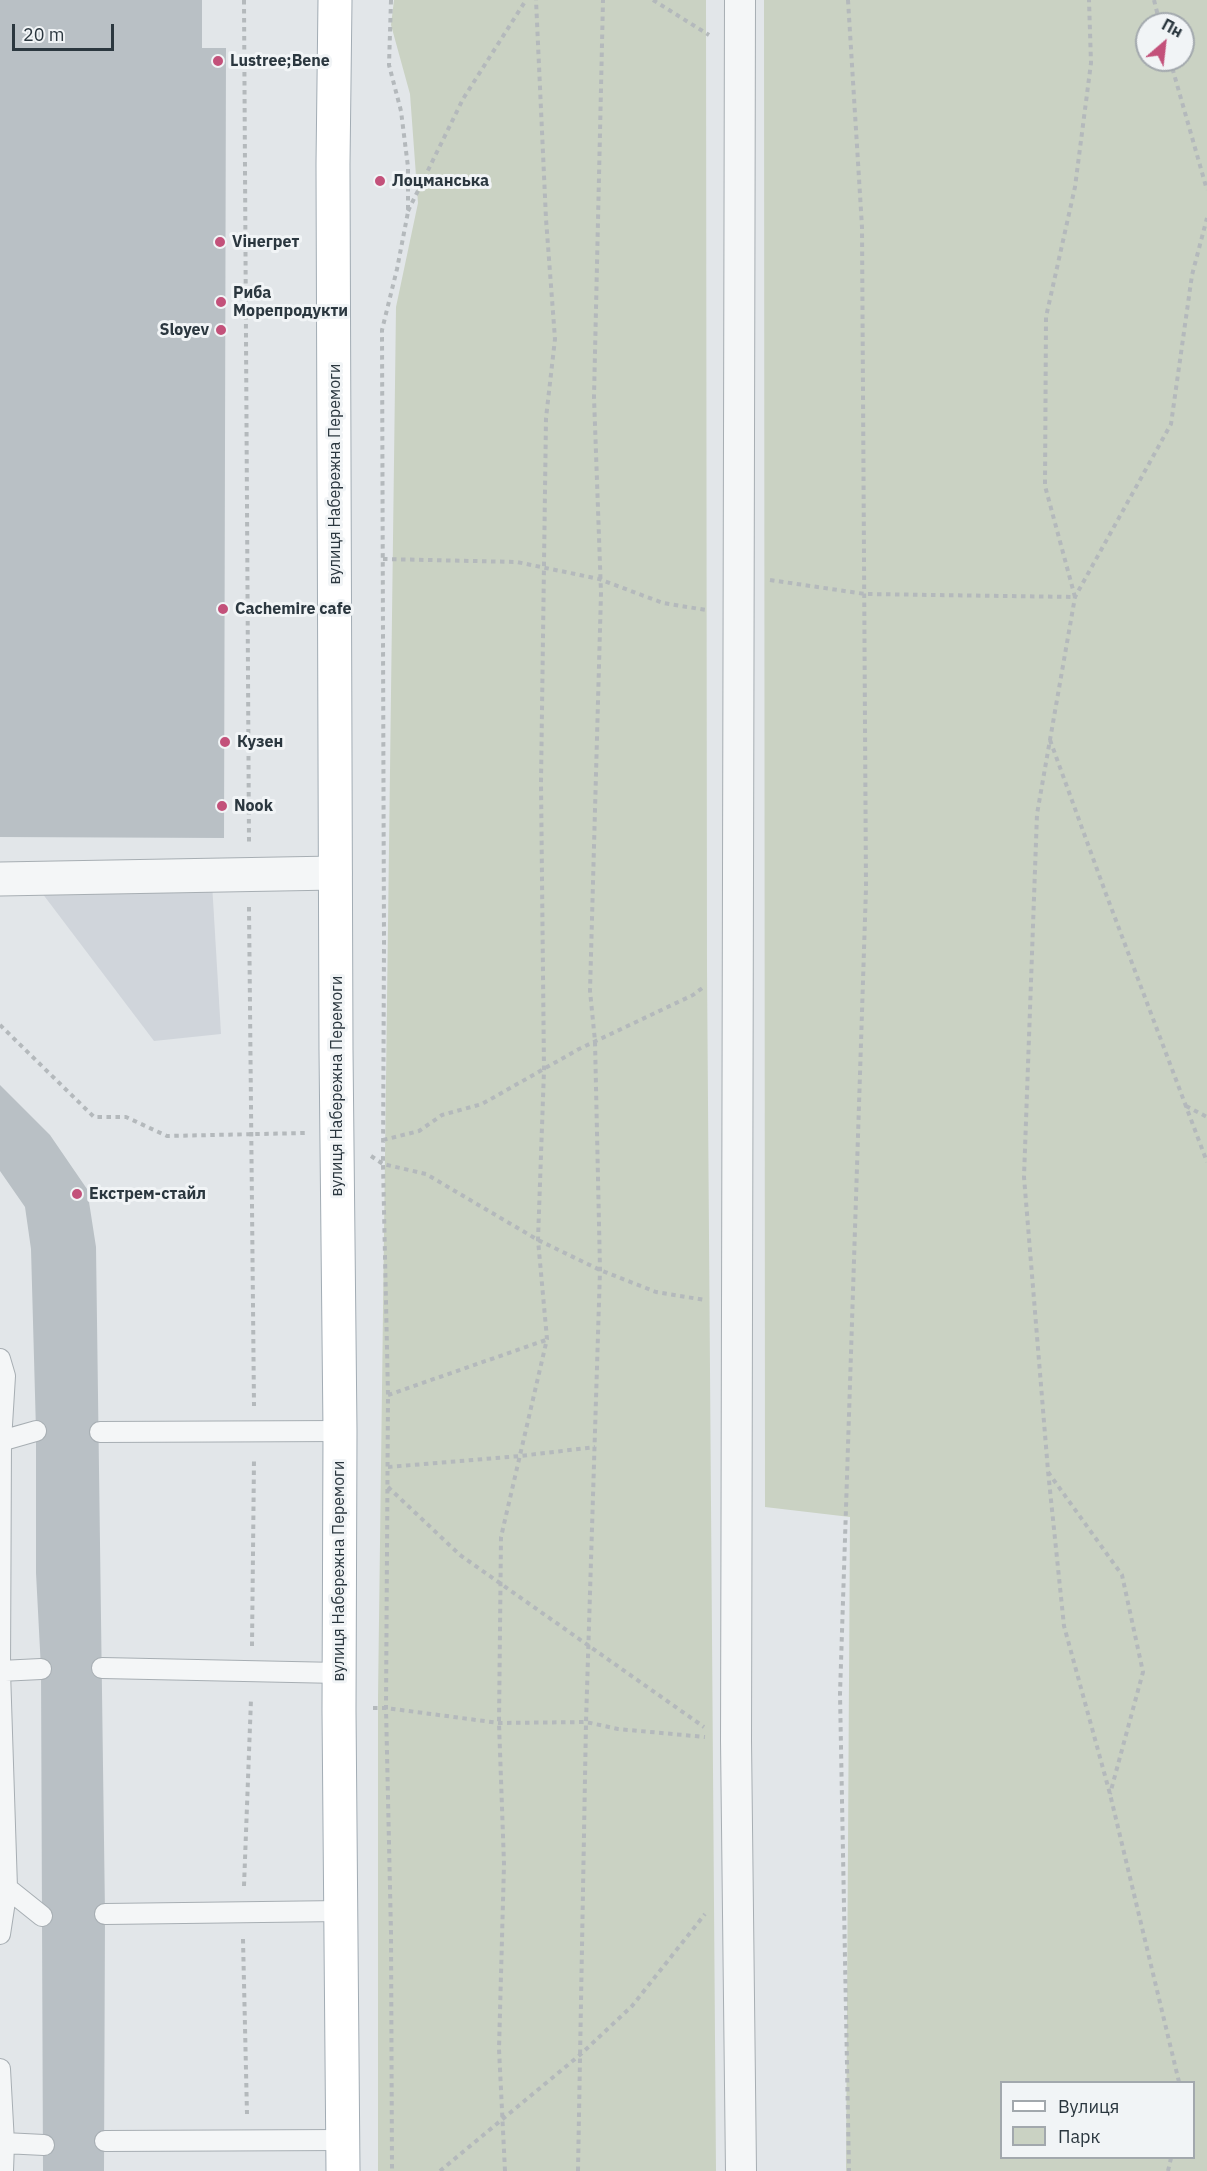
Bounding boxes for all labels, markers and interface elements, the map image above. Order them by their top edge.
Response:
scale bar [15,12,117,50]
north arrow [1135,12,1195,72]
text: Пн [1158,14,1187,42]
text: 20 m [23,23,65,46]
place label: Lustree;Bene [230,51,330,71]
marker: Lustree;Bene [211,54,225,68]
place label: Лоцманська [392,171,489,191]
marker: Лоцманська [373,174,387,188]
place label: Vінегрет [232,232,299,252]
marker: Vінегрет [213,235,227,249]
place label: Риба Морепродукти [233,283,348,321]
marker: Риба Морепродукти [214,295,228,309]
place label: Sloyev [159,320,209,340]
marker: Sloyev [214,323,228,337]
street label: вулиця Набережна Перемоги [325,364,345,584]
place label: Cachemire cafe [235,599,351,619]
marker: Cachemire cafe [216,602,230,616]
place label: Кузен [237,732,283,752]
marker: Кузен [218,735,232,749]
place label: Nook [234,796,273,816]
marker: Nook [215,799,229,813]
street label: вулиця Набережна Перемоги [327,976,347,1196]
place label: Екстрем-стайл [89,1184,206,1204]
marker: Екстрем-стайл [70,1187,84,1201]
street label: вулиця Набережна Перемоги [329,1461,349,1681]
legend [1000,2081,1195,2159]
text: Вулиця [1058,2095,1119,2118]
text: Парк [1058,2125,1100,2148]

